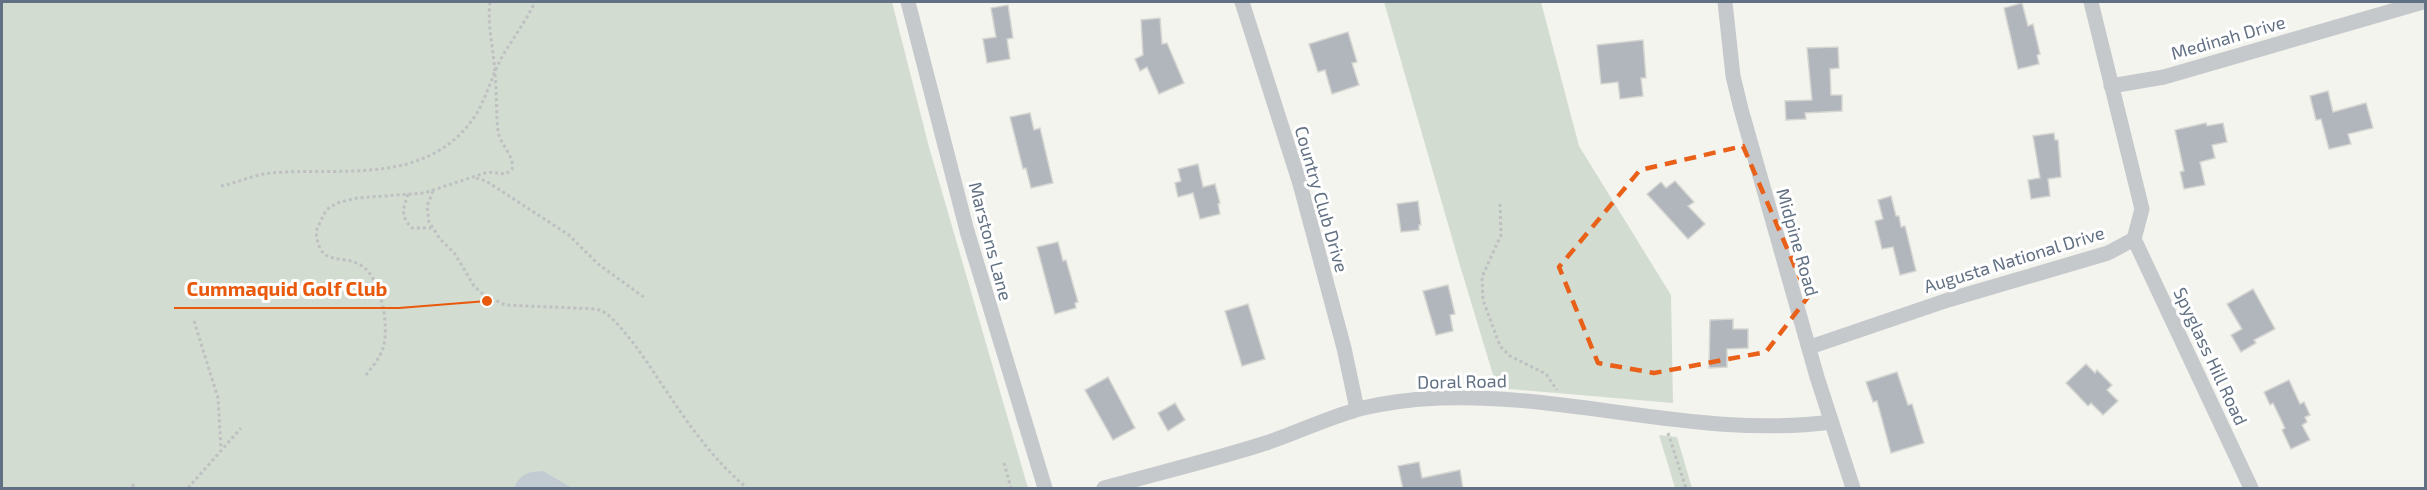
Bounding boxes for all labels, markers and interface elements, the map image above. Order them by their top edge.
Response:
street label: Medinah Drive [2168,10,2288,64]
street label: Country Club Drive [1291,123,1353,275]
street label: Marstons Lane [965,179,1017,303]
street label: Midpine Road [1772,186,1824,298]
street label: Augusta National Drive [1921,221,2107,297]
callout: Cummaquid Golf Club [174,270,399,308]
text: Cummaquid Golf Club [186,276,388,300]
street label: Spyglass Hill Road [2169,284,2253,428]
street label: Doral Road [1417,369,1507,393]

